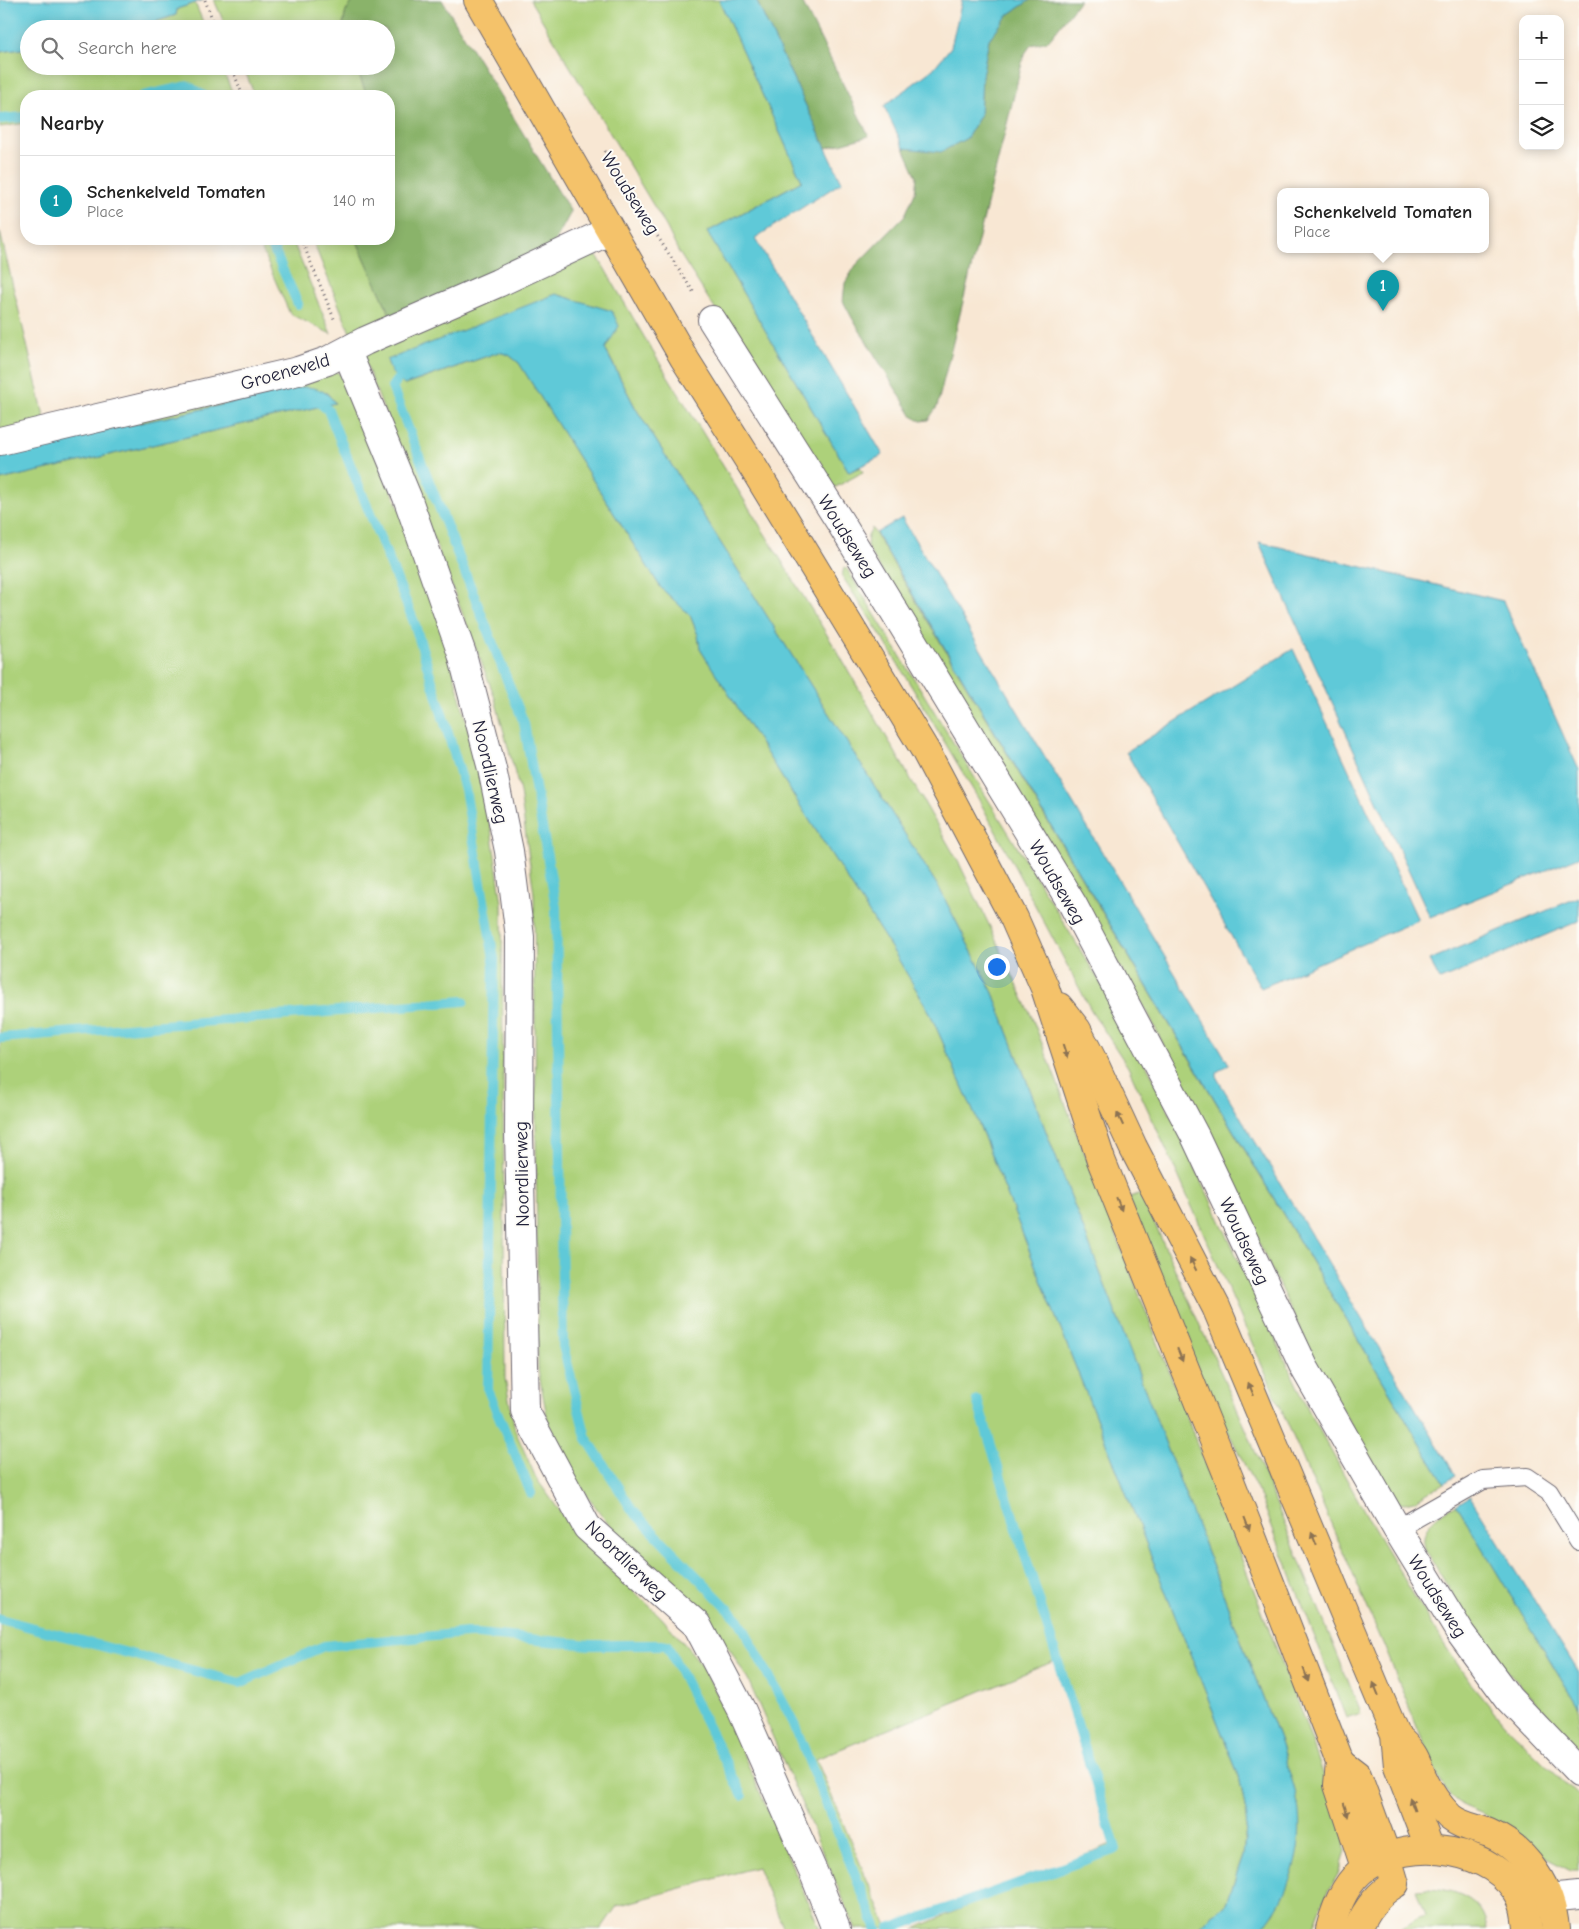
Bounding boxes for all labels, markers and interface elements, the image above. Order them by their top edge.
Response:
map controls [1519,15,1564,150]
button: + [1519,15,1564,60]
search box [20,20,395,75]
icon: search [38,34,66,62]
text: Search here [78,37,177,59]
button: − [1519,60,1564,105]
button: layers [1519,105,1564,150]
text: Nearby [40,111,104,135]
street label: Woudseweg [596,148,664,239]
text: Schenkelveld Tomaten [87,181,265,203]
popup [1277,188,1489,253]
text: 1 [53,192,59,210]
text: 140 m [333,192,375,210]
text: Schenkelveld Tomaten [1294,201,1472,223]
text: Place [87,203,123,221]
text: Place [1294,223,1330,241]
pin: 1 [1367,270,1399,311]
street label: Groeneveld [238,349,332,395]
street label: Woudseweg [813,491,881,582]
street label: Noordlierweg [467,718,513,826]
street label: Woudseweg [1024,836,1090,929]
your location [984,954,1010,980]
one-way arrow [1061,1044,1069,1059]
one-way arrow [1115,1112,1123,1126]
street label: Noordlierweg [510,1121,534,1227]
street label: Woudseweg [1214,1194,1274,1288]
one-way arrow [1115,1197,1123,1212]
one-way arrow [1189,1257,1198,1270]
one-way arrow [1176,1348,1184,1362]
one-way arrow [1247,1382,1255,1396]
street label: Noordlierweg [581,1516,672,1605]
one-way arrow [1243,1517,1251,1532]
one-way arrow [1310,1531,1318,1546]
street label: Woudseweg [1403,1551,1471,1642]
one-way arrow [1302,1668,1310,1683]
one-way arrow [1372,1681,1380,1696]
one-way arrow [1408,1796,1415,1811]
one-way arrow [1343,1802,1351,1817]

